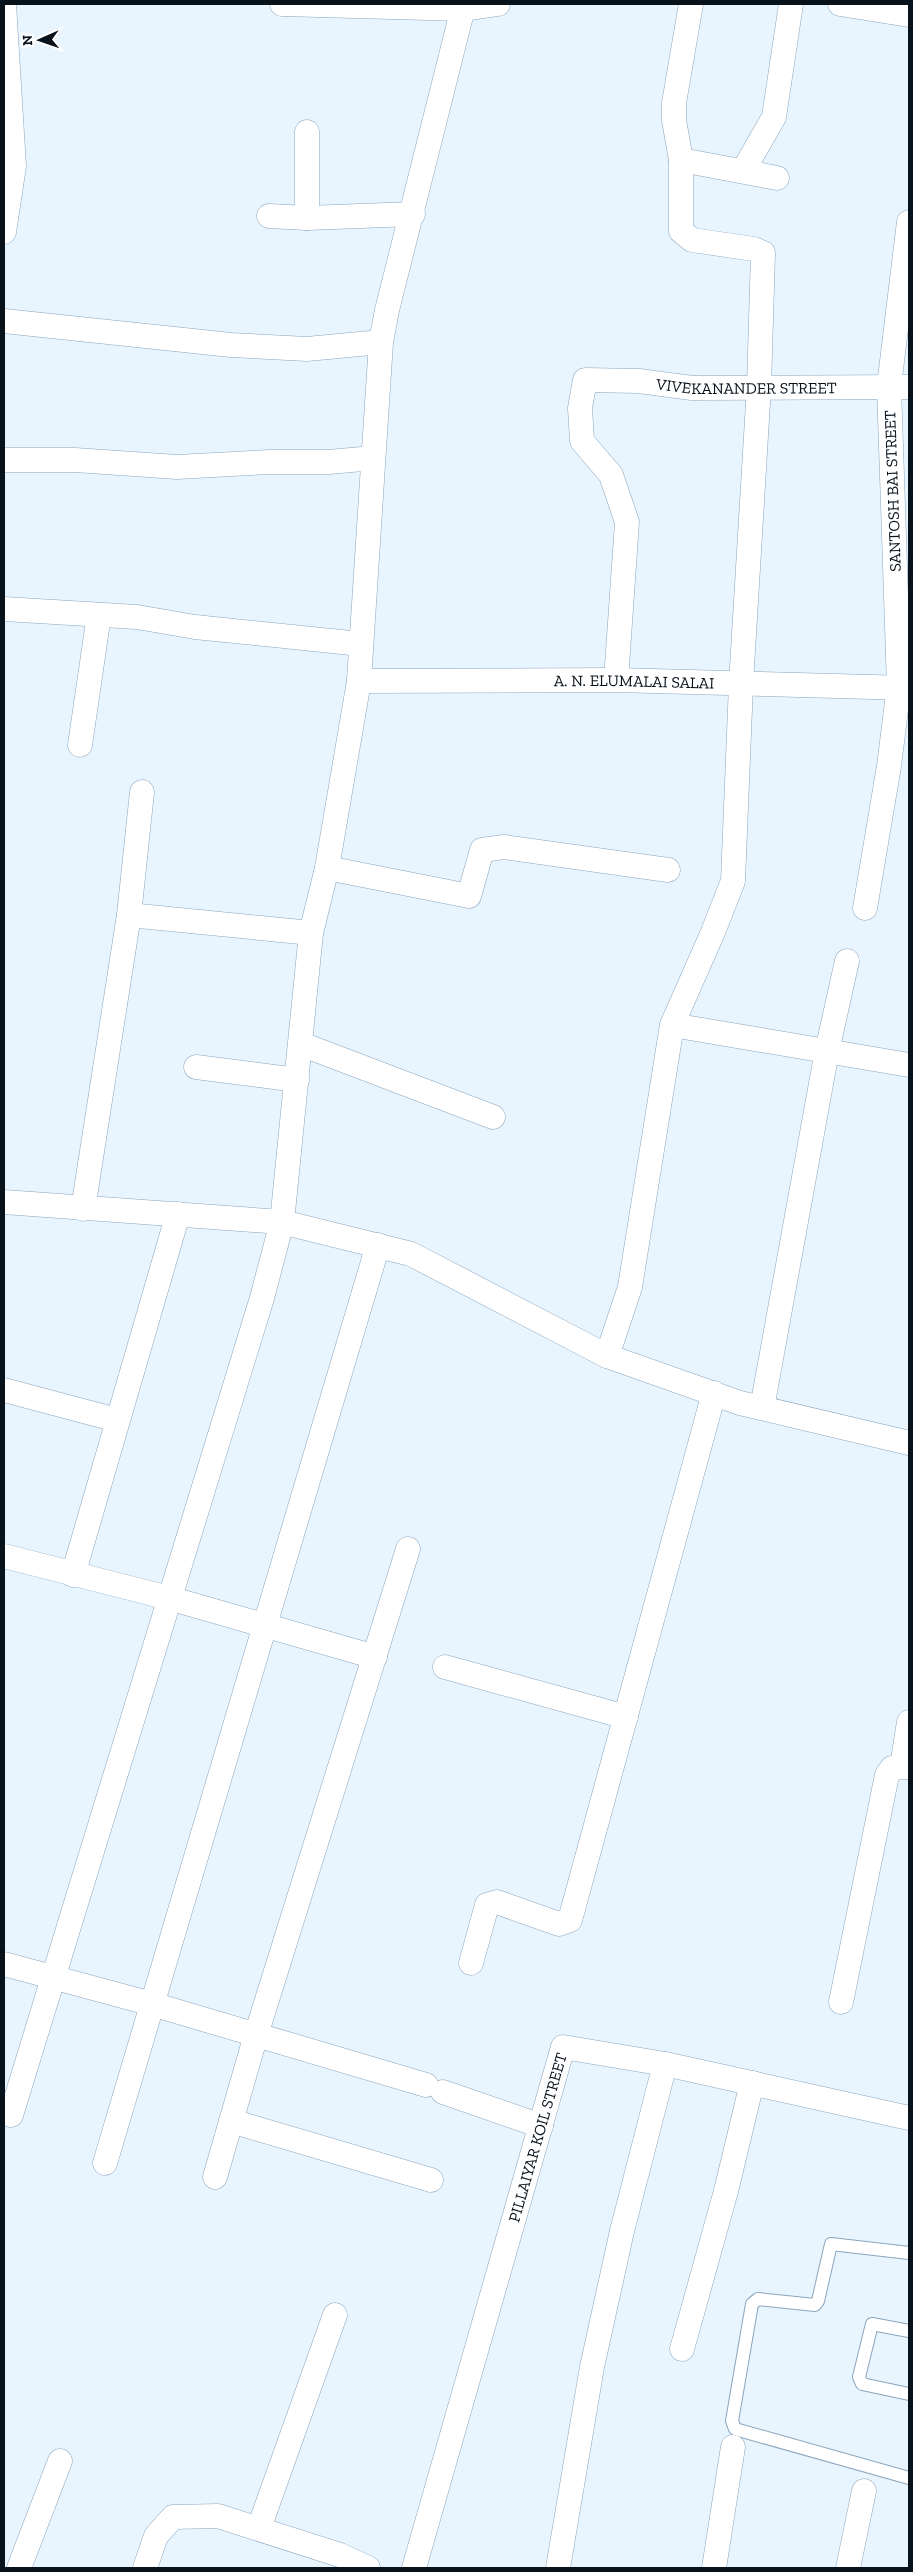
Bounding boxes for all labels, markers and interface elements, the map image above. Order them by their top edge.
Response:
north arrow [15,15,65,65]
text: N [19,34,36,46]
street label: VIVEKANANDER STREET [654,374,837,398]
street label: SANTOSH BAI STREET [880,410,905,572]
street label: A. N. ELUMALAI SALAI [554,671,714,693]
street label: PILLAIYAR KOIL STREET [504,2051,571,2224]

